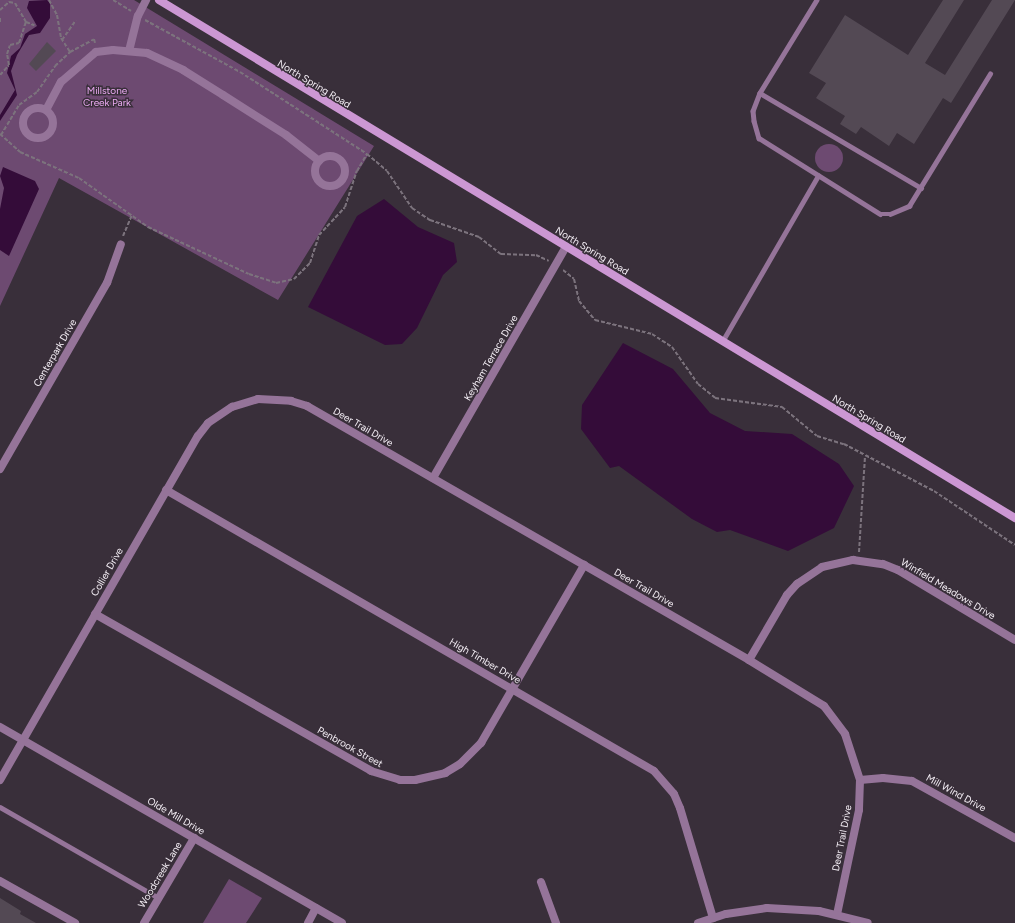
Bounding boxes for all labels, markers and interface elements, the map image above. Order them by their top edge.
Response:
street label: North Spring Road [275,57,353,111]
park label: Millstone Creek Park [83,84,131,108]
street label: North Spring Road [553,224,631,278]
street label: Keyham Terrace Drive [462,313,520,403]
street label: Centerpark Drive [31,317,79,389]
street label: North Spring Road [830,392,908,446]
street label: Deer Trail Drive [331,405,395,449]
street label: Collier Drive [88,546,126,598]
street label: Winfield Meadows Drive [899,556,997,622]
street label: Deer Trail Drive [612,566,676,610]
street label: High Timber Drive [447,636,523,686]
street label: Penbrook Street [315,724,385,770]
street label: Mill Wind Drive [924,772,988,814]
street label: Olde Mill Drive [145,795,207,837]
street label: Deer Trail Drive [830,804,854,872]
street label: Woodcreek Lane [136,840,184,910]

